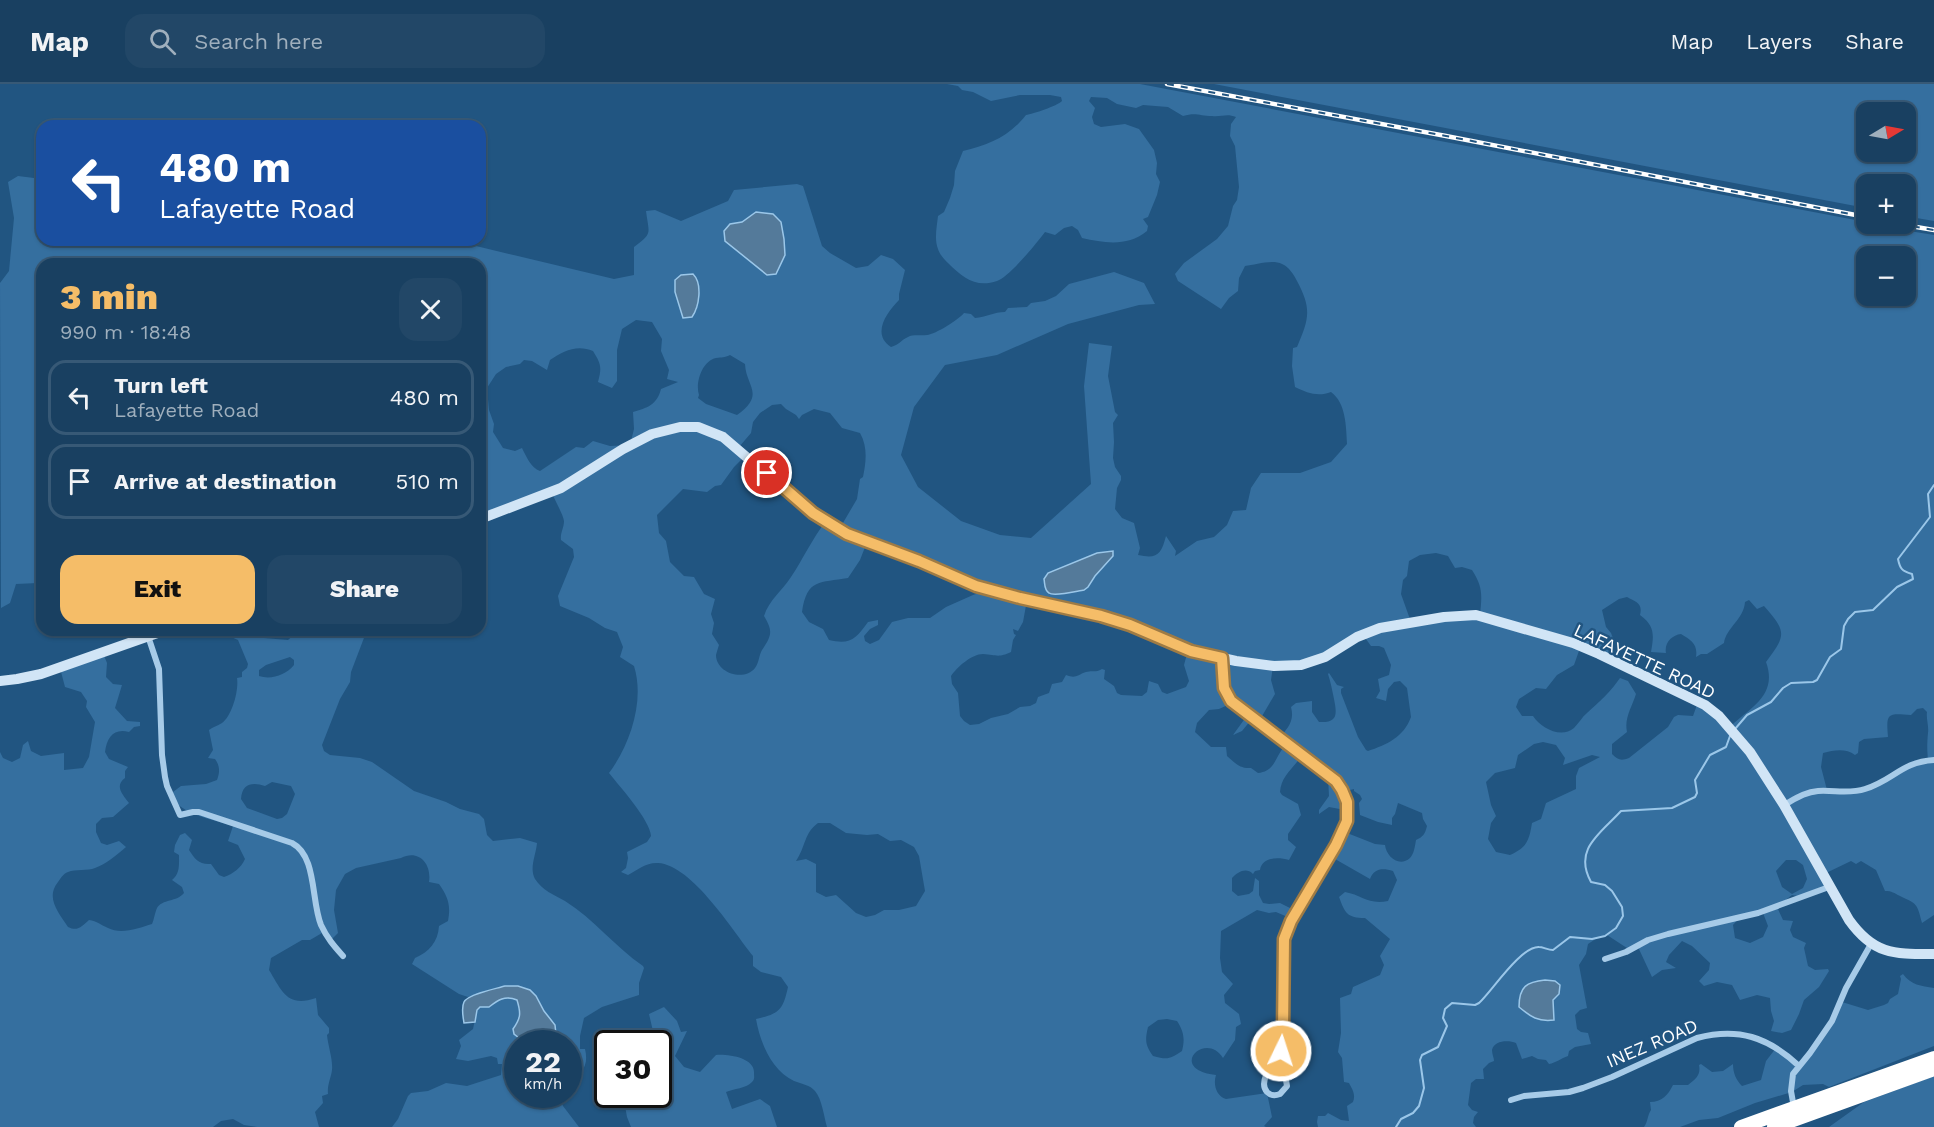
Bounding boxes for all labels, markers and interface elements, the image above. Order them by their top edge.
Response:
search box [125,14,545,68]
text: Map [30,25,89,58]
icon: search [146,25,179,58]
text: Search here [194,29,323,54]
text: Map [1670,29,1713,54]
text: Layers [1746,29,1812,54]
text: Share [1845,29,1904,54]
north arrow [1856,102,1916,162]
map controls [1856,102,1916,306]
text: 480 m [159,143,291,192]
icon: left [60,144,138,222]
button: + [1856,174,1916,234]
text: Lafayette Road [159,193,355,225]
button: − [1856,246,1916,306]
text: 3 min [60,276,158,318]
button: close [399,278,462,341]
text: 990 m · 18:48 [60,320,191,344]
text: Turn left [114,373,208,398]
icon: left [63,381,96,414]
text: 480 m [390,385,459,410]
text: Lafayette Road [114,398,259,422]
pin [741,447,792,498]
icon: arrive [750,456,783,489]
icon: arrive [63,465,96,498]
text: Arrive at destination [114,469,337,494]
text: 510 m [395,469,459,494]
button: Exit [60,555,255,624]
button: Share [267,555,462,624]
street label: LAFAYETTE ROAD [1571,619,1719,703]
street label: INEZ ROAD [1603,1014,1701,1072]
position arrow [1249,1019,1313,1083]
speed limit sign: 30 [594,1030,672,1108]
text: 22 [525,1044,561,1079]
text: km/h [524,1075,562,1093]

